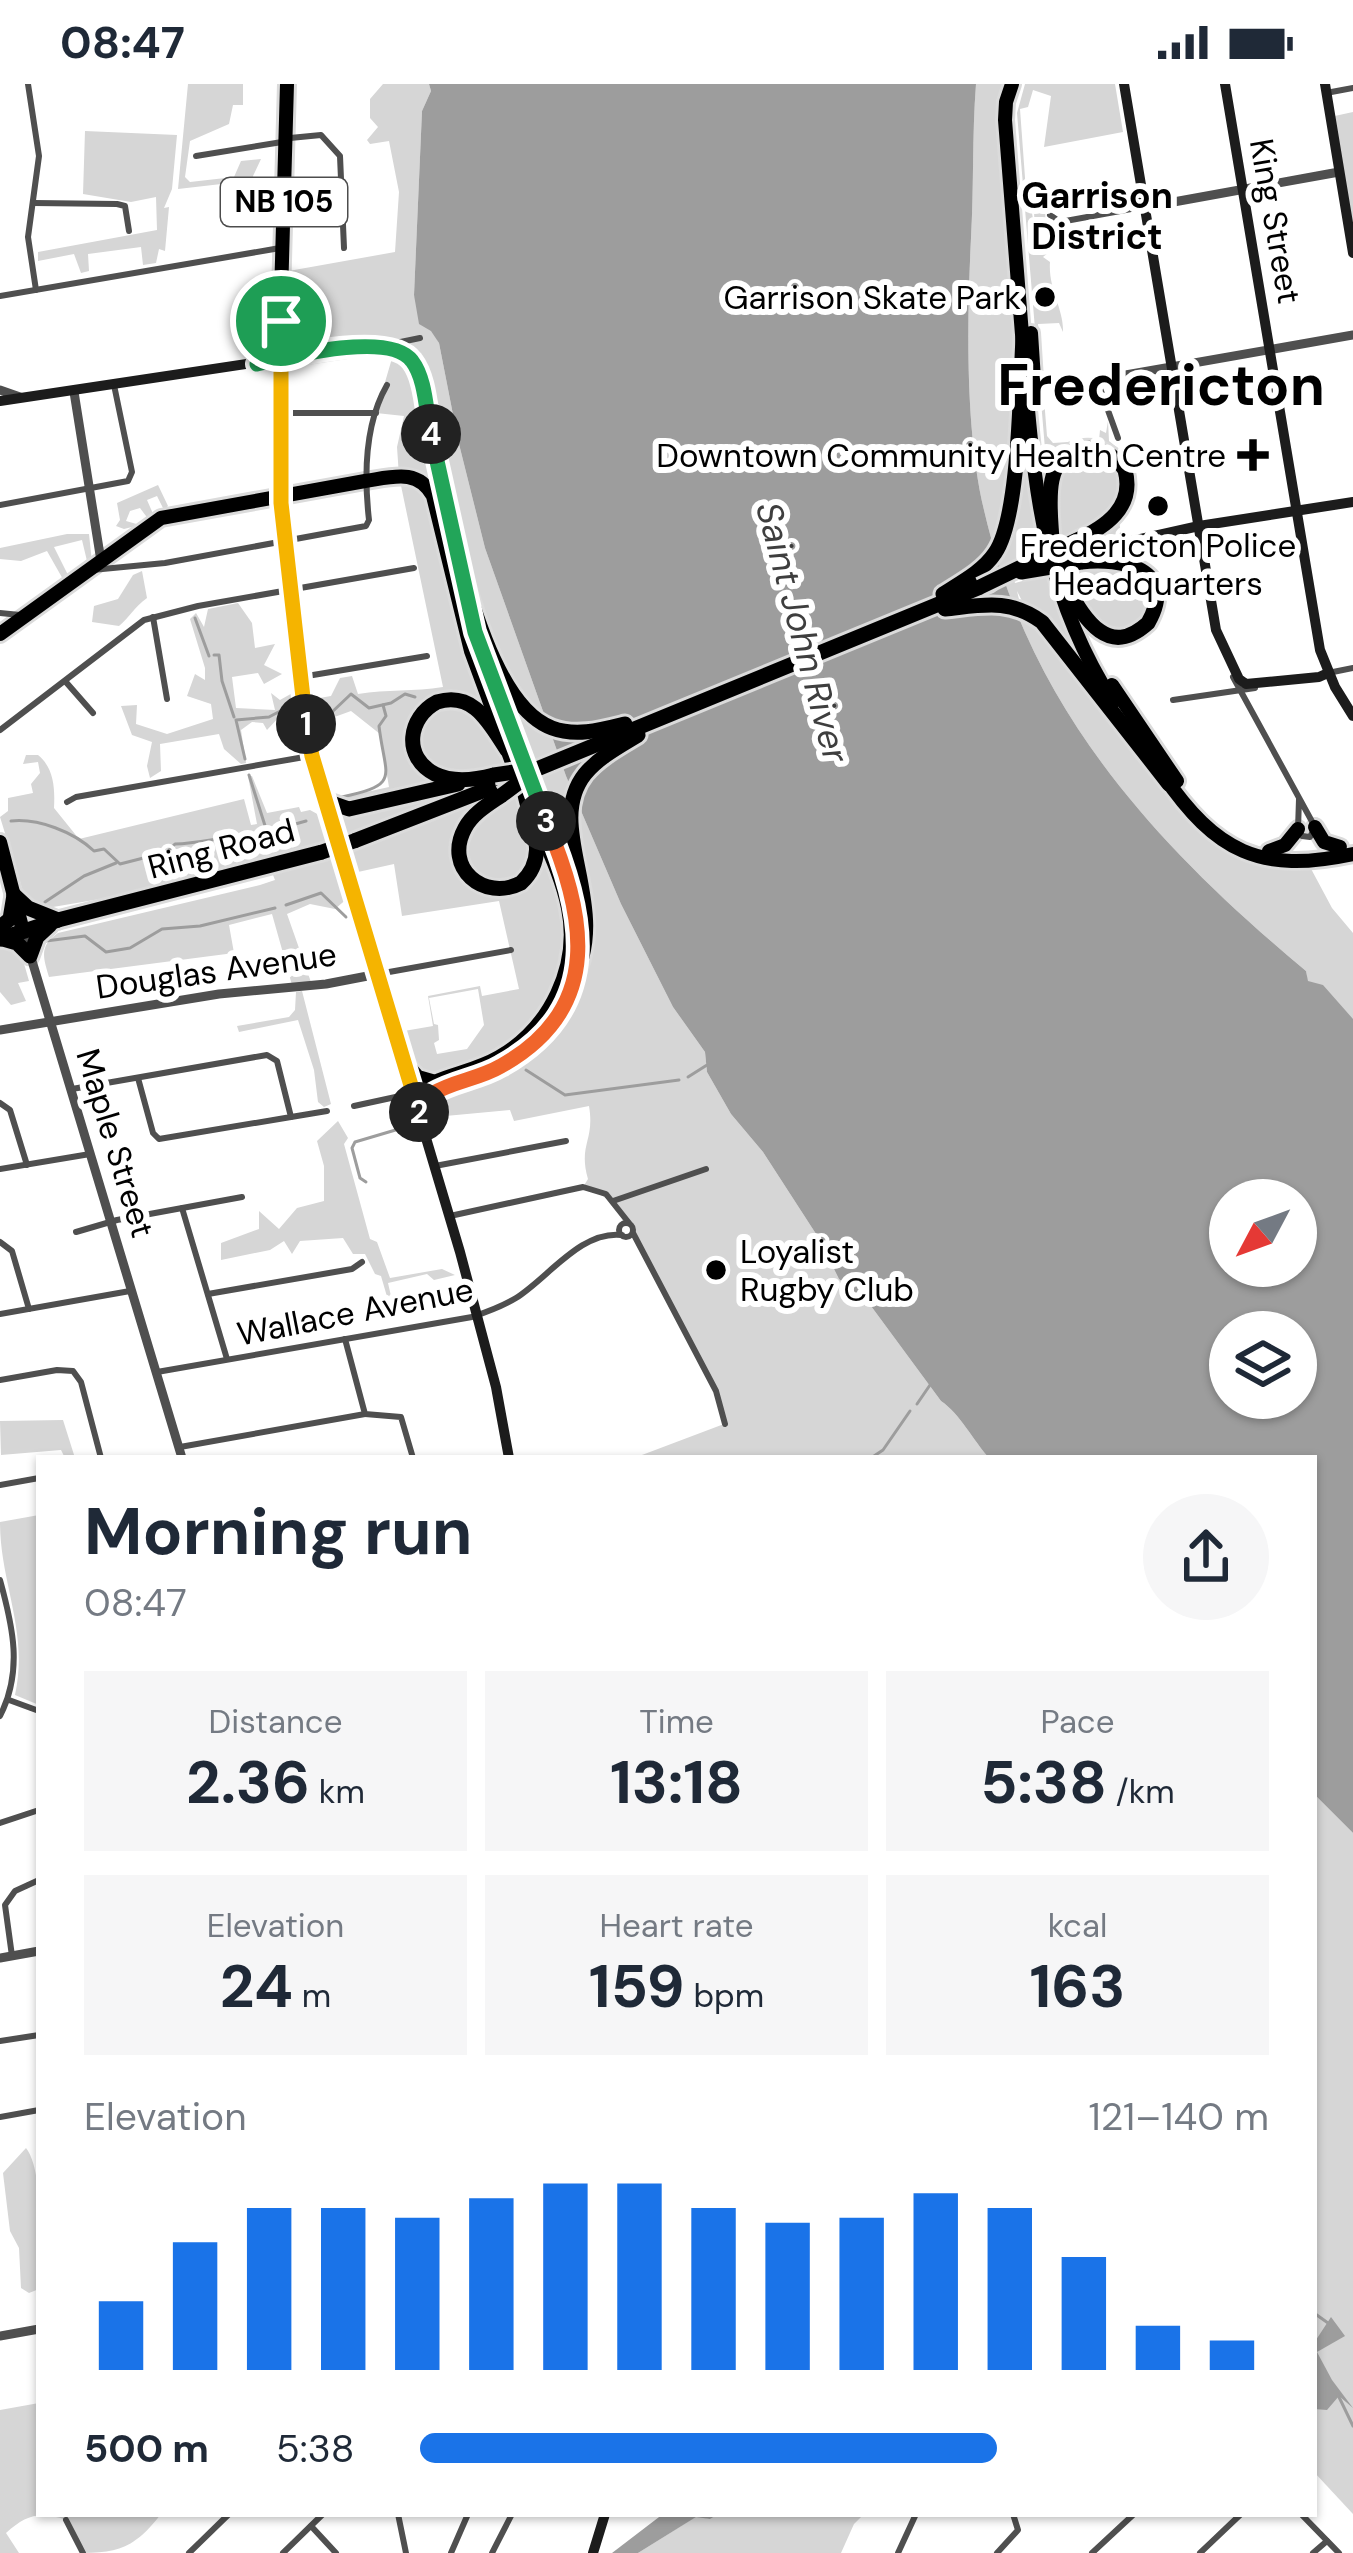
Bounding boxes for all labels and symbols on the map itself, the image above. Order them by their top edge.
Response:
street label: King Street [1240,135,1311,307]
district label: Garrison District [1021,172,1173,260]
road number: NB 105 [221,178,347,226]
pin [230,270,332,372]
place label: Garrison Skate Park [724,276,1021,319]
marker: Garrison Skate Park [1032,284,1058,310]
district label: Fredericton [997,348,1325,423]
pin: 4 [401,404,461,464]
place label: Downtown Community Health Centre [656,434,1226,477]
marker: Downtown Community Health Centre [1237,439,1269,471]
marker: Fredericton Police Headquarters [1145,493,1171,519]
water label: Saint John River [745,497,860,769]
place label: Fredericton Police Headquarters [1020,524,1296,605]
pin: 1 [276,694,336,754]
pin: 3 [516,791,576,851]
street label: Ring Road [143,808,299,889]
street label: Douglas Avenue [93,932,339,1009]
street label: Maple Street [66,1044,165,1243]
pin: 2 [389,1082,449,1142]
north arrow [1209,1179,1317,1287]
place label: Loyalist Rugby Club [740,1230,914,1311]
marker: Loyalist Rugby Club [703,1257,729,1283]
street label: Wallace Avenue [233,1268,477,1355]

